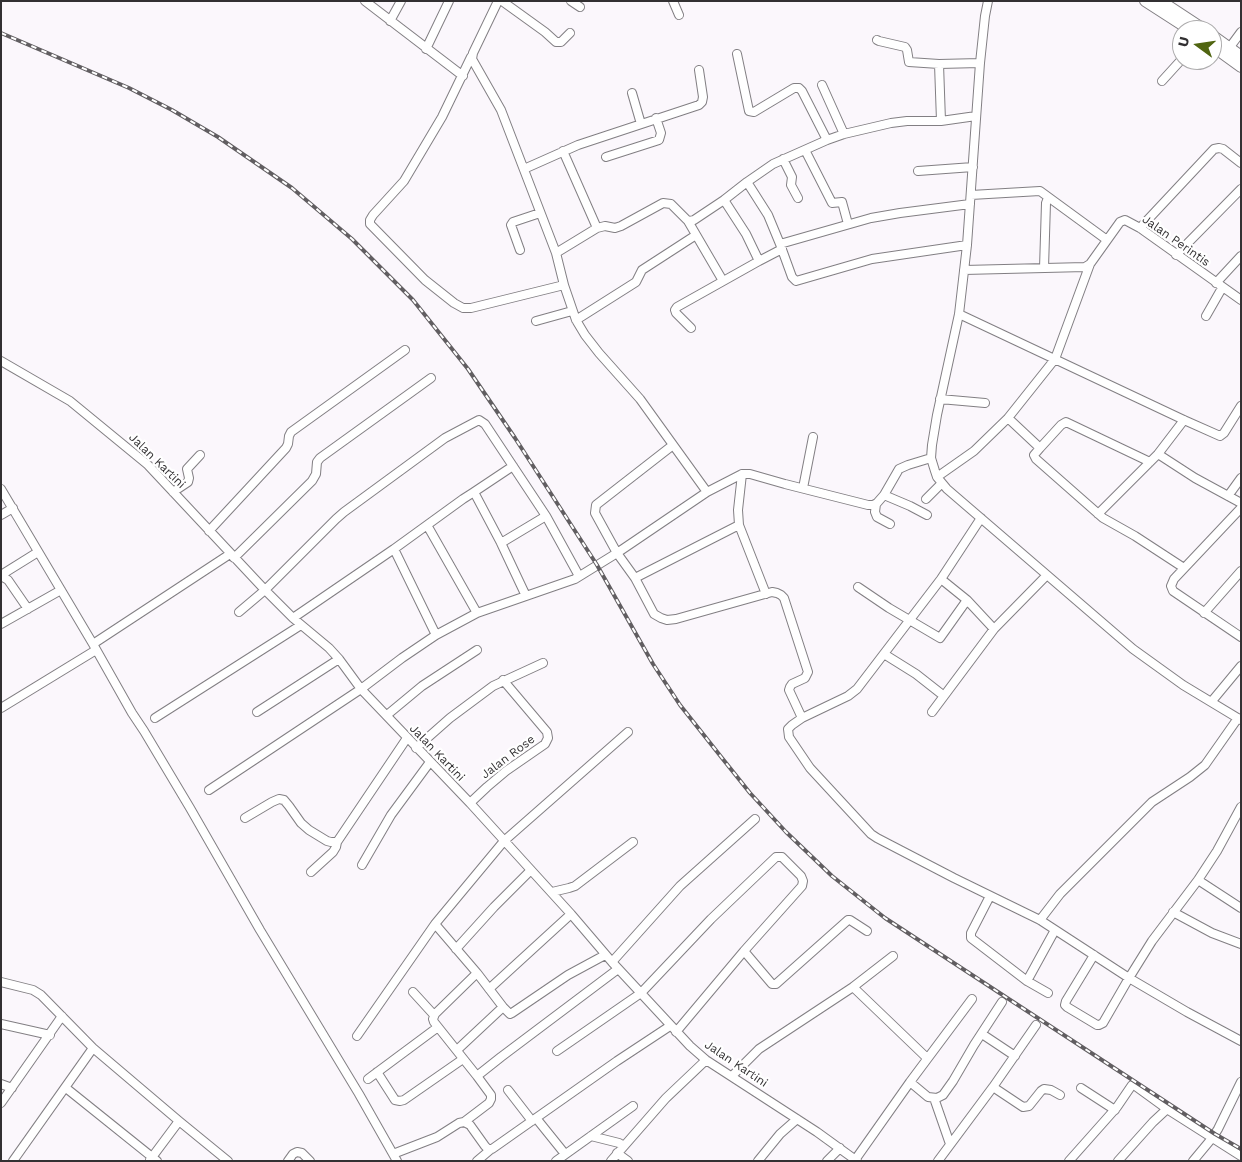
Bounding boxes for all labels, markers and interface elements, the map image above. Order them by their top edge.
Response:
north arrow [1172,20,1222,70]
text: U [1174,35,1192,48]
street label: Jalan Perintis [1139,212,1213,270]
street label: Jalan Kartini [126,430,188,492]
street label: Jalan Kartini [406,722,468,784]
street label: Jalan Rose [478,732,538,782]
street label: Jalan Kartini [702,1038,770,1090]

